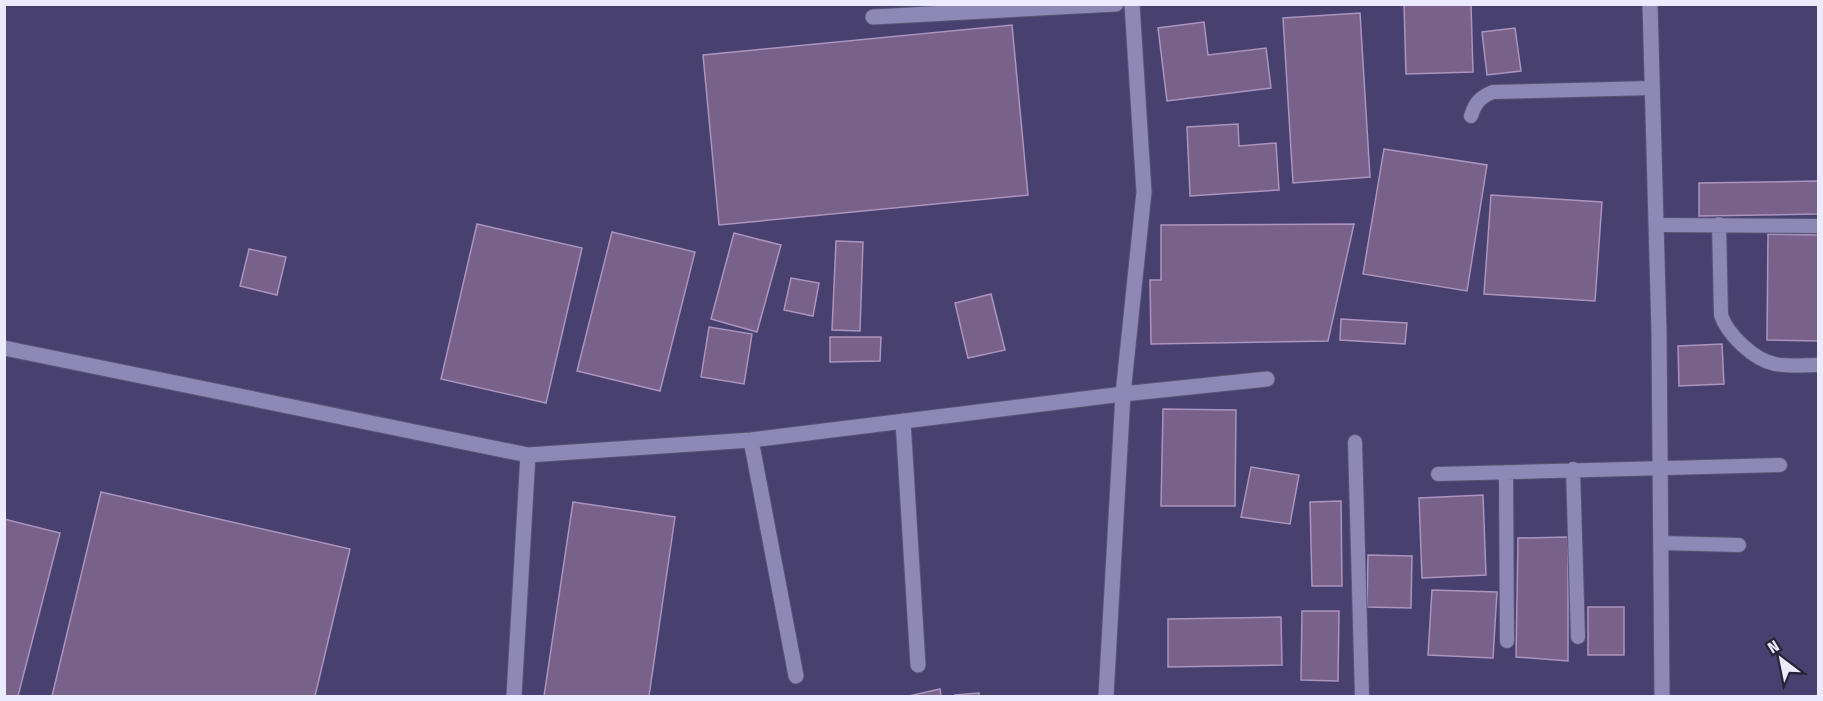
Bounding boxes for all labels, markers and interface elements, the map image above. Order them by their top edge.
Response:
north arrow [1751,629,1811,689]
text: N [1764,636,1782,657]

